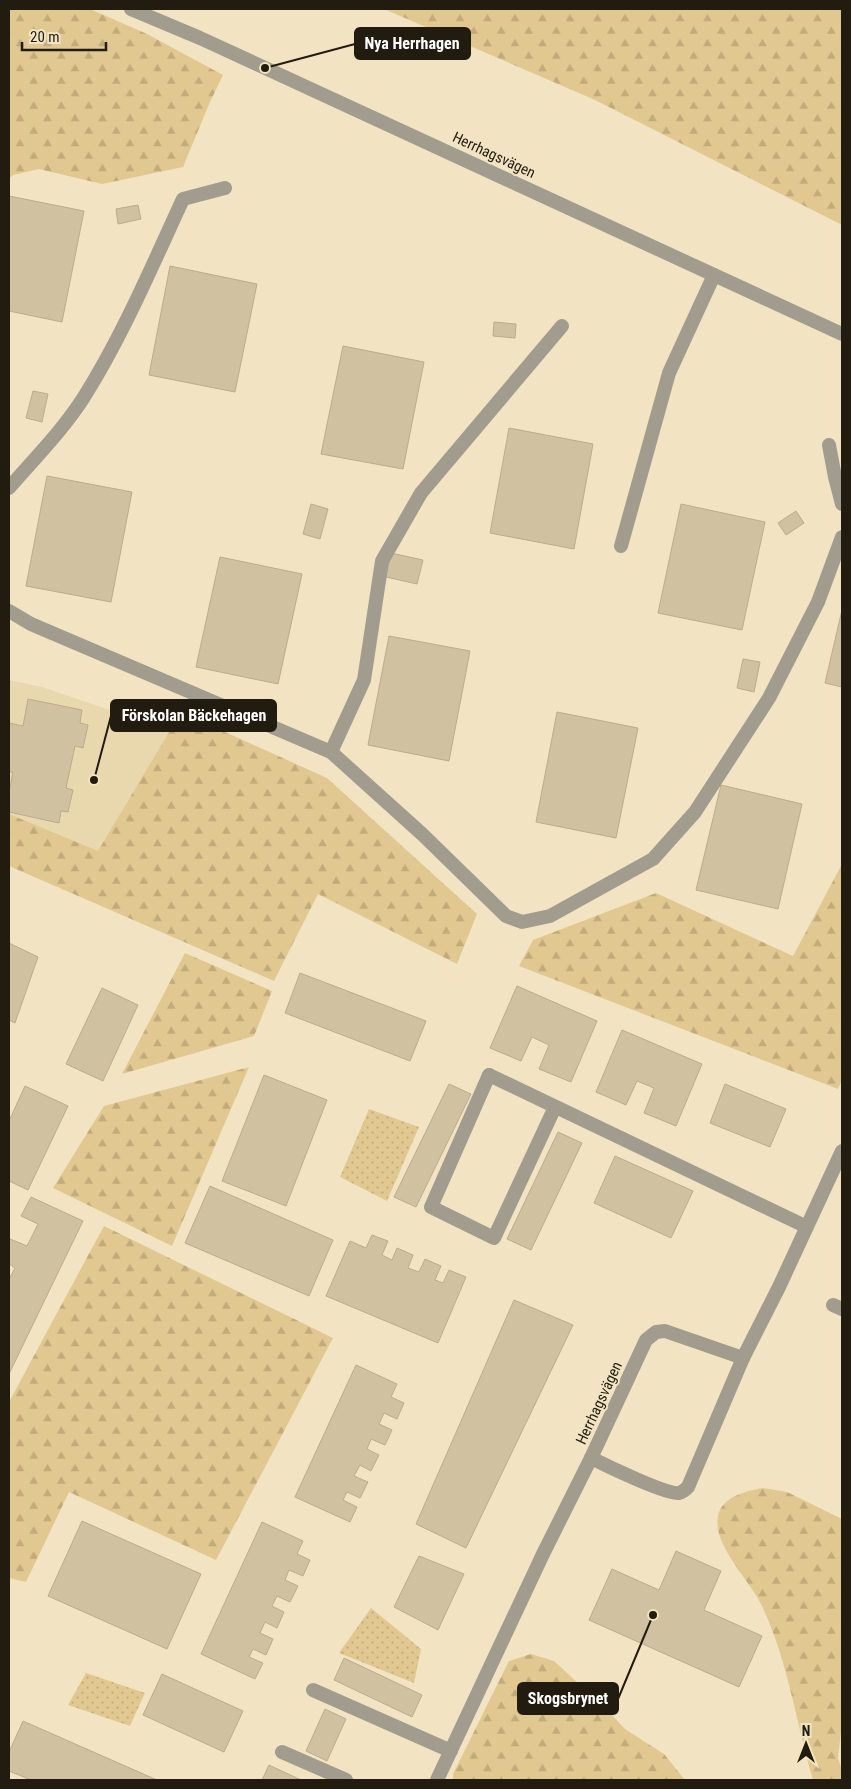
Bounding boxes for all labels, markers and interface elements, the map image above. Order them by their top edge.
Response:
scale bar [22,20,106,52]
text: 20 m [30,28,60,46]
callout: Nya Herrhagen [355,28,470,59]
text: Nya Herrhagen [364,34,460,53]
street label: Herrhagsvägen [450,128,538,182]
callout: Förskolan Bäckehagen [111,700,276,731]
text: Förskolan Bäckehagen [122,706,266,725]
street label: Herrhagsvägen [572,1359,626,1447]
callout: Skogsbrynet [518,1683,618,1714]
text: Skogsbrynet [528,1689,608,1708]
north arrow [781,1719,831,1769]
text: N [802,1723,810,1739]

